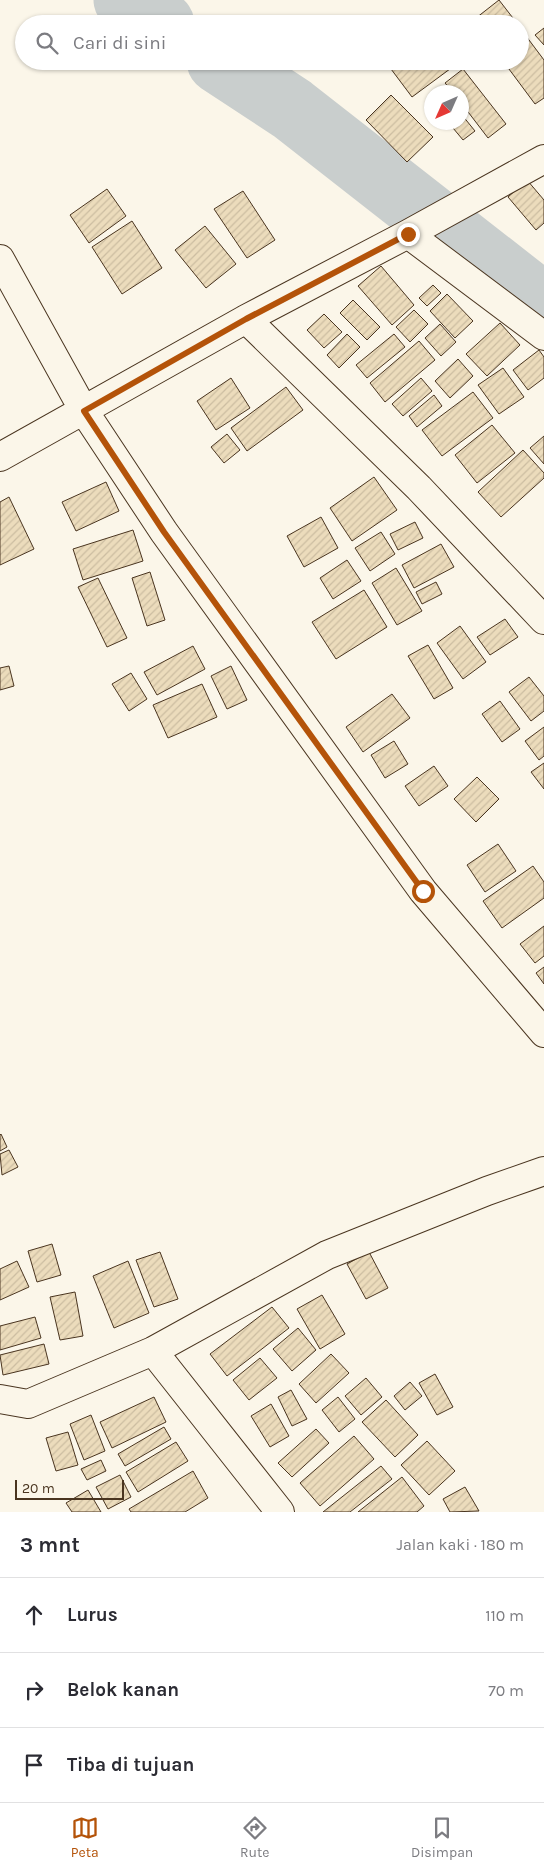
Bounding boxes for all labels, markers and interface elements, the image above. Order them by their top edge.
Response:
search box [15,15,529,70]
icon: search [33,29,61,57]
text: Cari di sini [73,32,166,54]
north arrow [424,85,469,130]
route end [397,223,420,246]
route start [412,880,435,903]
scale bar [15,1477,124,1500]
text: 20 m [22,1480,55,1497]
text: 3 mnt [20,1533,80,1557]
text: Jalan kaki · 180 m [397,1535,524,1554]
icon: ahead [20,1601,48,1629]
text: Lurus [67,1604,118,1626]
text: 110 m [485,1606,524,1625]
icon: right [20,1676,48,1704]
text: Belok kanan [67,1679,179,1701]
text: 70 m [488,1681,524,1700]
icon: arrive [20,1751,48,1779]
text: Tiba di tujuan [67,1754,194,1776]
tab: Peta [71,1814,99,1861]
tab: Rute [240,1814,270,1861]
tab: Disimpan [411,1814,473,1861]

